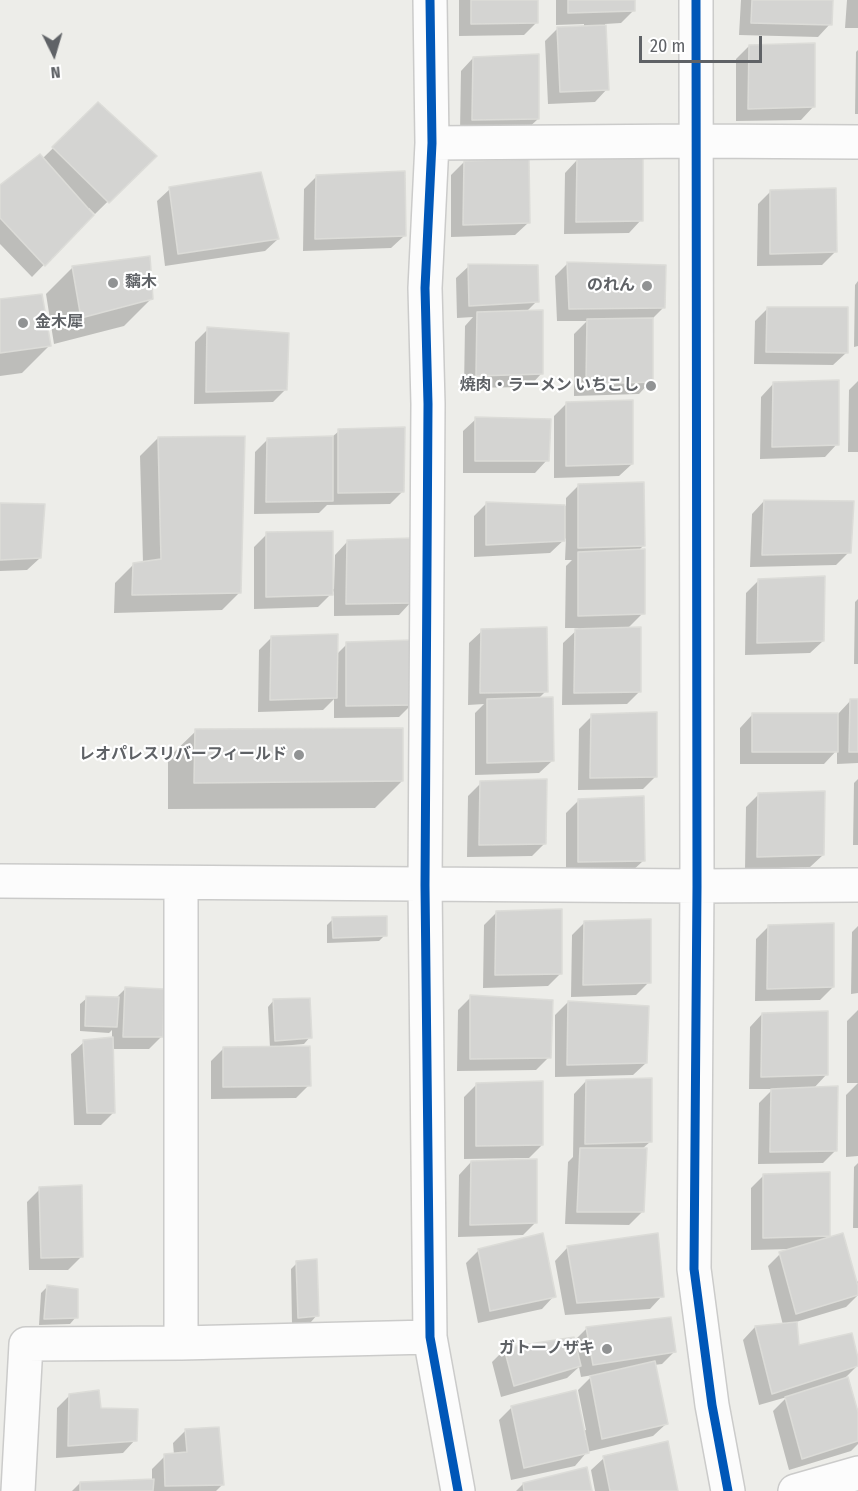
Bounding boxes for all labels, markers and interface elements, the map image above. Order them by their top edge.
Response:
north arrow [24,24,84,84]
scale bar [642,24,765,62]
text: 20 m [650,35,685,57]
text: N [50,63,61,82]
place label: 黐木 [125,273,157,293]
marker: 黐木 [106,276,120,290]
place label: のれん [587,276,635,296]
marker: のれん [640,279,654,293]
place label: 金木犀 [35,313,83,333]
marker: 金木犀 [16,316,30,330]
place label: 焼肉・ラーメン いちこし [460,376,639,396]
marker: 焼肉・ラーメン いちこし [644,379,658,393]
place label: レオパレスリバーフィールド [79,745,287,765]
marker: レオパレスリバーフィールド [292,748,306,762]
place label: ガトーノザキ [499,1339,595,1359]
marker: ガトーノザキ [600,1342,614,1356]

